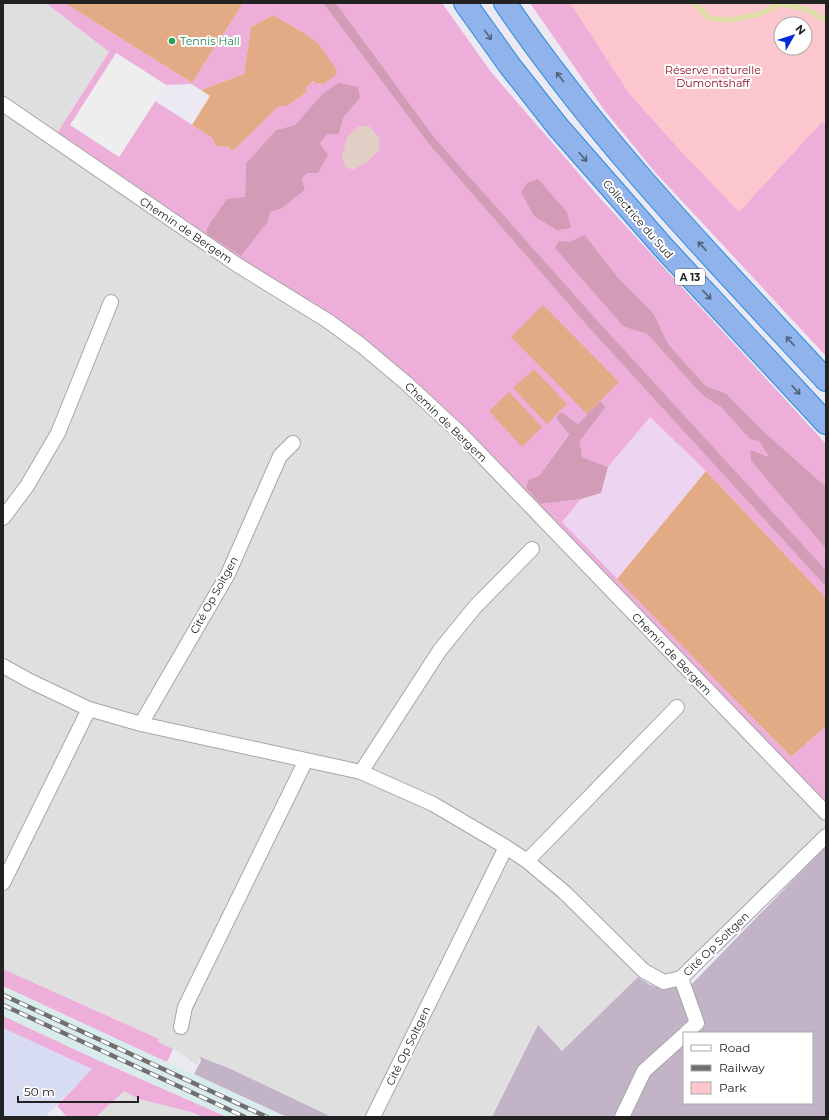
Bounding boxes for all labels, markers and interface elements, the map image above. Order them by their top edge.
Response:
north arrow [773,16,813,56]
text: N [793,22,809,38]
one-way arrow [484,29,492,40]
place label: Tennis Hall [180,34,240,48]
marker: Tennis Hall [167,36,177,46]
park label: Réserve naturelle Dumontshaff [665,63,761,90]
one-way arrow [555,72,564,83]
one-way arrow [579,151,588,162]
street label: Collectrice du Sud [600,177,676,261]
street label: Chemin de Bergem [137,194,235,266]
one-way arrow [697,241,706,251]
road number: A 13 [675,269,705,285]
one-way arrow [702,290,712,300]
one-way arrow [786,337,795,347]
street label: Chemin de Bergem [402,379,490,465]
one-way arrow [791,385,800,395]
street label: Cité Op Soltgen [187,554,241,636]
street label: Chemin de Bergem [629,610,715,698]
street label: Cité Op Soltgen [680,909,752,979]
street label: Cité Op Soltgen [383,1004,433,1088]
legend [683,1032,813,1104]
text: Road [719,1040,750,1055]
text: Railway [719,1060,765,1075]
scale bar [18,1078,138,1104]
text: Park [719,1080,747,1095]
text: 50 m [24,1084,55,1099]

